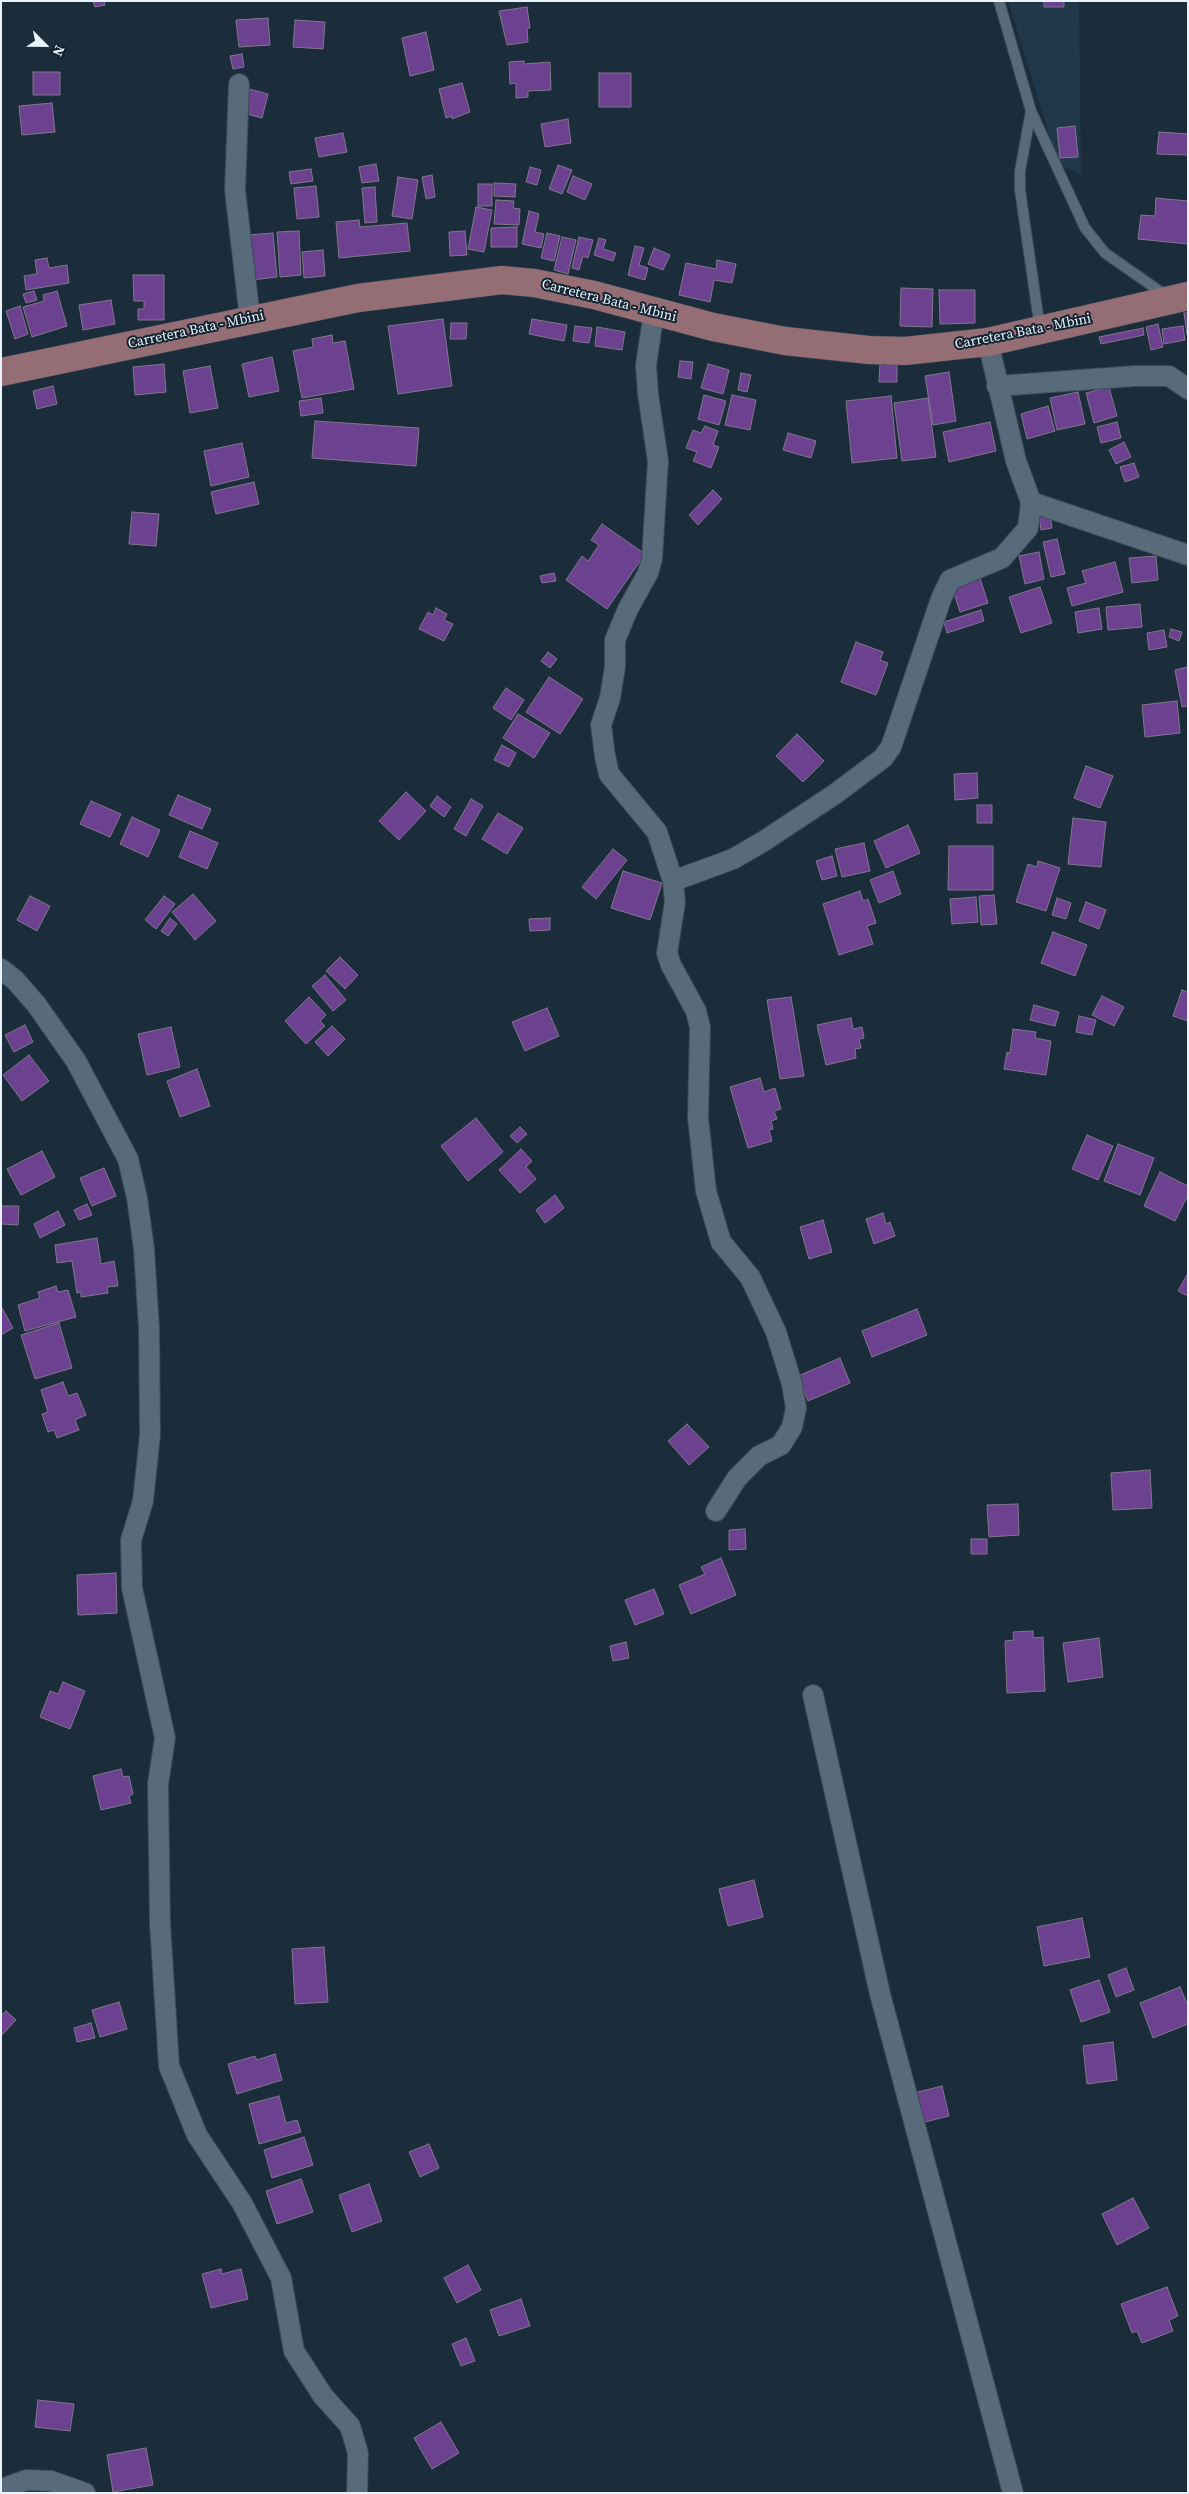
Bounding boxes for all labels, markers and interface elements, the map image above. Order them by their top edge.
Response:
north arrow [20,20,70,70]
text: N [48,42,70,59]
street label: Carretera Bata - Mbini [540,276,678,326]
street label: Carretera Bata - Mbini [126,307,266,353]
street label: Carretera Bata - Mbini [953,311,1093,353]

